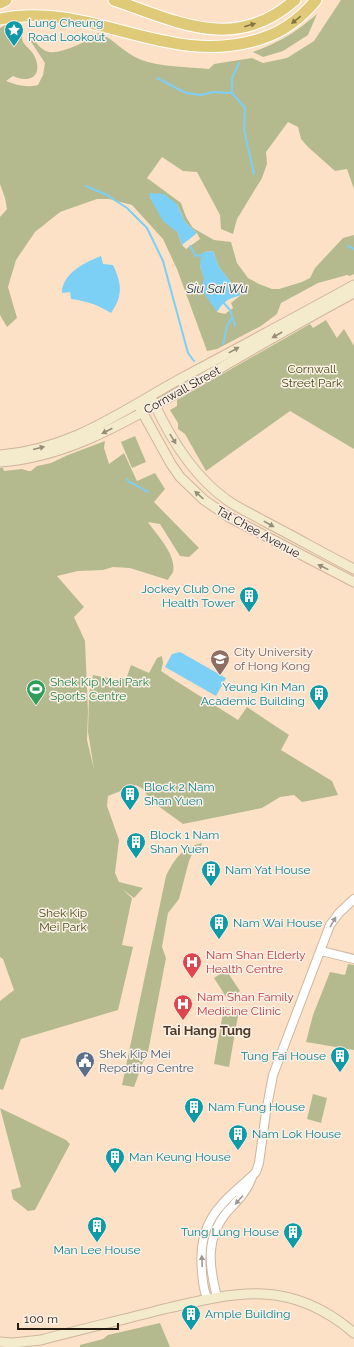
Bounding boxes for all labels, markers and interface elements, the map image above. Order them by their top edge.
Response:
one-way arrow [291,15,302,24]
place label: Lung Cheung Road Lookout [28,16,105,44]
place icon: Lung Cheung Road Lookout [3,19,25,47]
one-way arrow [244,22,256,28]
water label: Siu Sai Wu [185,281,248,296]
one-way arrow [272,332,283,339]
one-way arrow [228,347,240,353]
park label: Cornwall Street Park [282,362,343,390]
street label: Cornwall Street [141,363,223,417]
one-way arrow [101,427,113,434]
one-way arrow [170,433,177,445]
one-way arrow [33,445,46,451]
one-way arrow [194,491,204,500]
street label: Tat Chee Avenue [214,503,302,561]
one-way arrow [263,520,275,527]
one-way arrow [317,564,329,570]
place label: Jockey Club One Health Tower [141,582,236,610]
building icon: Jockey Club One Health Tower [238,585,260,613]
place label: City University of Hong Kong [234,645,314,673]
school or university icon: City University of Hong Kong [209,648,231,676]
place label: Shek Kip Mei Park Sports Centre [50,675,150,703]
sports icon: Shek Kip Mei Park Sports Centre [25,678,47,706]
place label: Yeung Kin Man Academic Building [201,680,305,708]
building icon: Yeung Kin Man Academic Building [308,683,330,711]
place label: Block 2 Nam Shan Yuen [144,780,215,808]
building icon: Block 2 Nam Shan Yuen [119,783,141,811]
place label: Block 1 Nam Shan Yuen [150,828,219,856]
building icon: Block 1 Nam Shan Yuen [125,831,147,859]
building icon: Nam Yat House [200,859,222,887]
place label: Nam Yat House [225,863,311,877]
park label: Shek Kip Mei Park [39,906,87,934]
building icon: Nam Wai House [208,912,230,940]
place label: Nam Wai House [233,916,322,930]
one-way arrow [329,916,336,928]
place label: Nam Shan Elderly Health Centre [206,948,306,976]
hospital icon: Nam Shan Elderly Health Centre [181,951,203,979]
place label: Nam Shan Family Medicine Clinic [197,990,294,1018]
hospital icon: Nam Shan Family Medicine Clinic [172,993,194,1021]
district label: Tai Hang Tung [163,1023,251,1038]
building icon: Tung Fai House [329,1045,351,1073]
place label: Shek Kip Mei Reporting Centre [99,1047,194,1075]
place label: Tung Fai House [241,1049,326,1063]
public building icon: Shek Kip Mei Reporting Centre [74,1050,96,1078]
building icon: Nam Fung House [183,1096,205,1124]
place label: Nam Fung House [208,1100,305,1114]
building icon: Nam Lok House [227,1123,249,1151]
place label: Nam Lok House [252,1127,341,1141]
building icon: Man Keung House [104,1146,126,1174]
place label: Man Keung House [129,1150,231,1164]
one-way arrow [235,1195,244,1204]
building icon: Man Lee House [86,1215,108,1243]
building icon: Tung Lung House [282,1221,304,1249]
place label: Tung Lung House [181,1225,279,1239]
place label: Man Lee House [54,1243,140,1257]
one-way arrow [198,1255,205,1267]
building icon: Ample Building [180,1303,202,1331]
scale bar [18,1305,118,1331]
place label: Ample Building [205,1307,290,1321]
text: 100 m [24,1312,58,1326]

